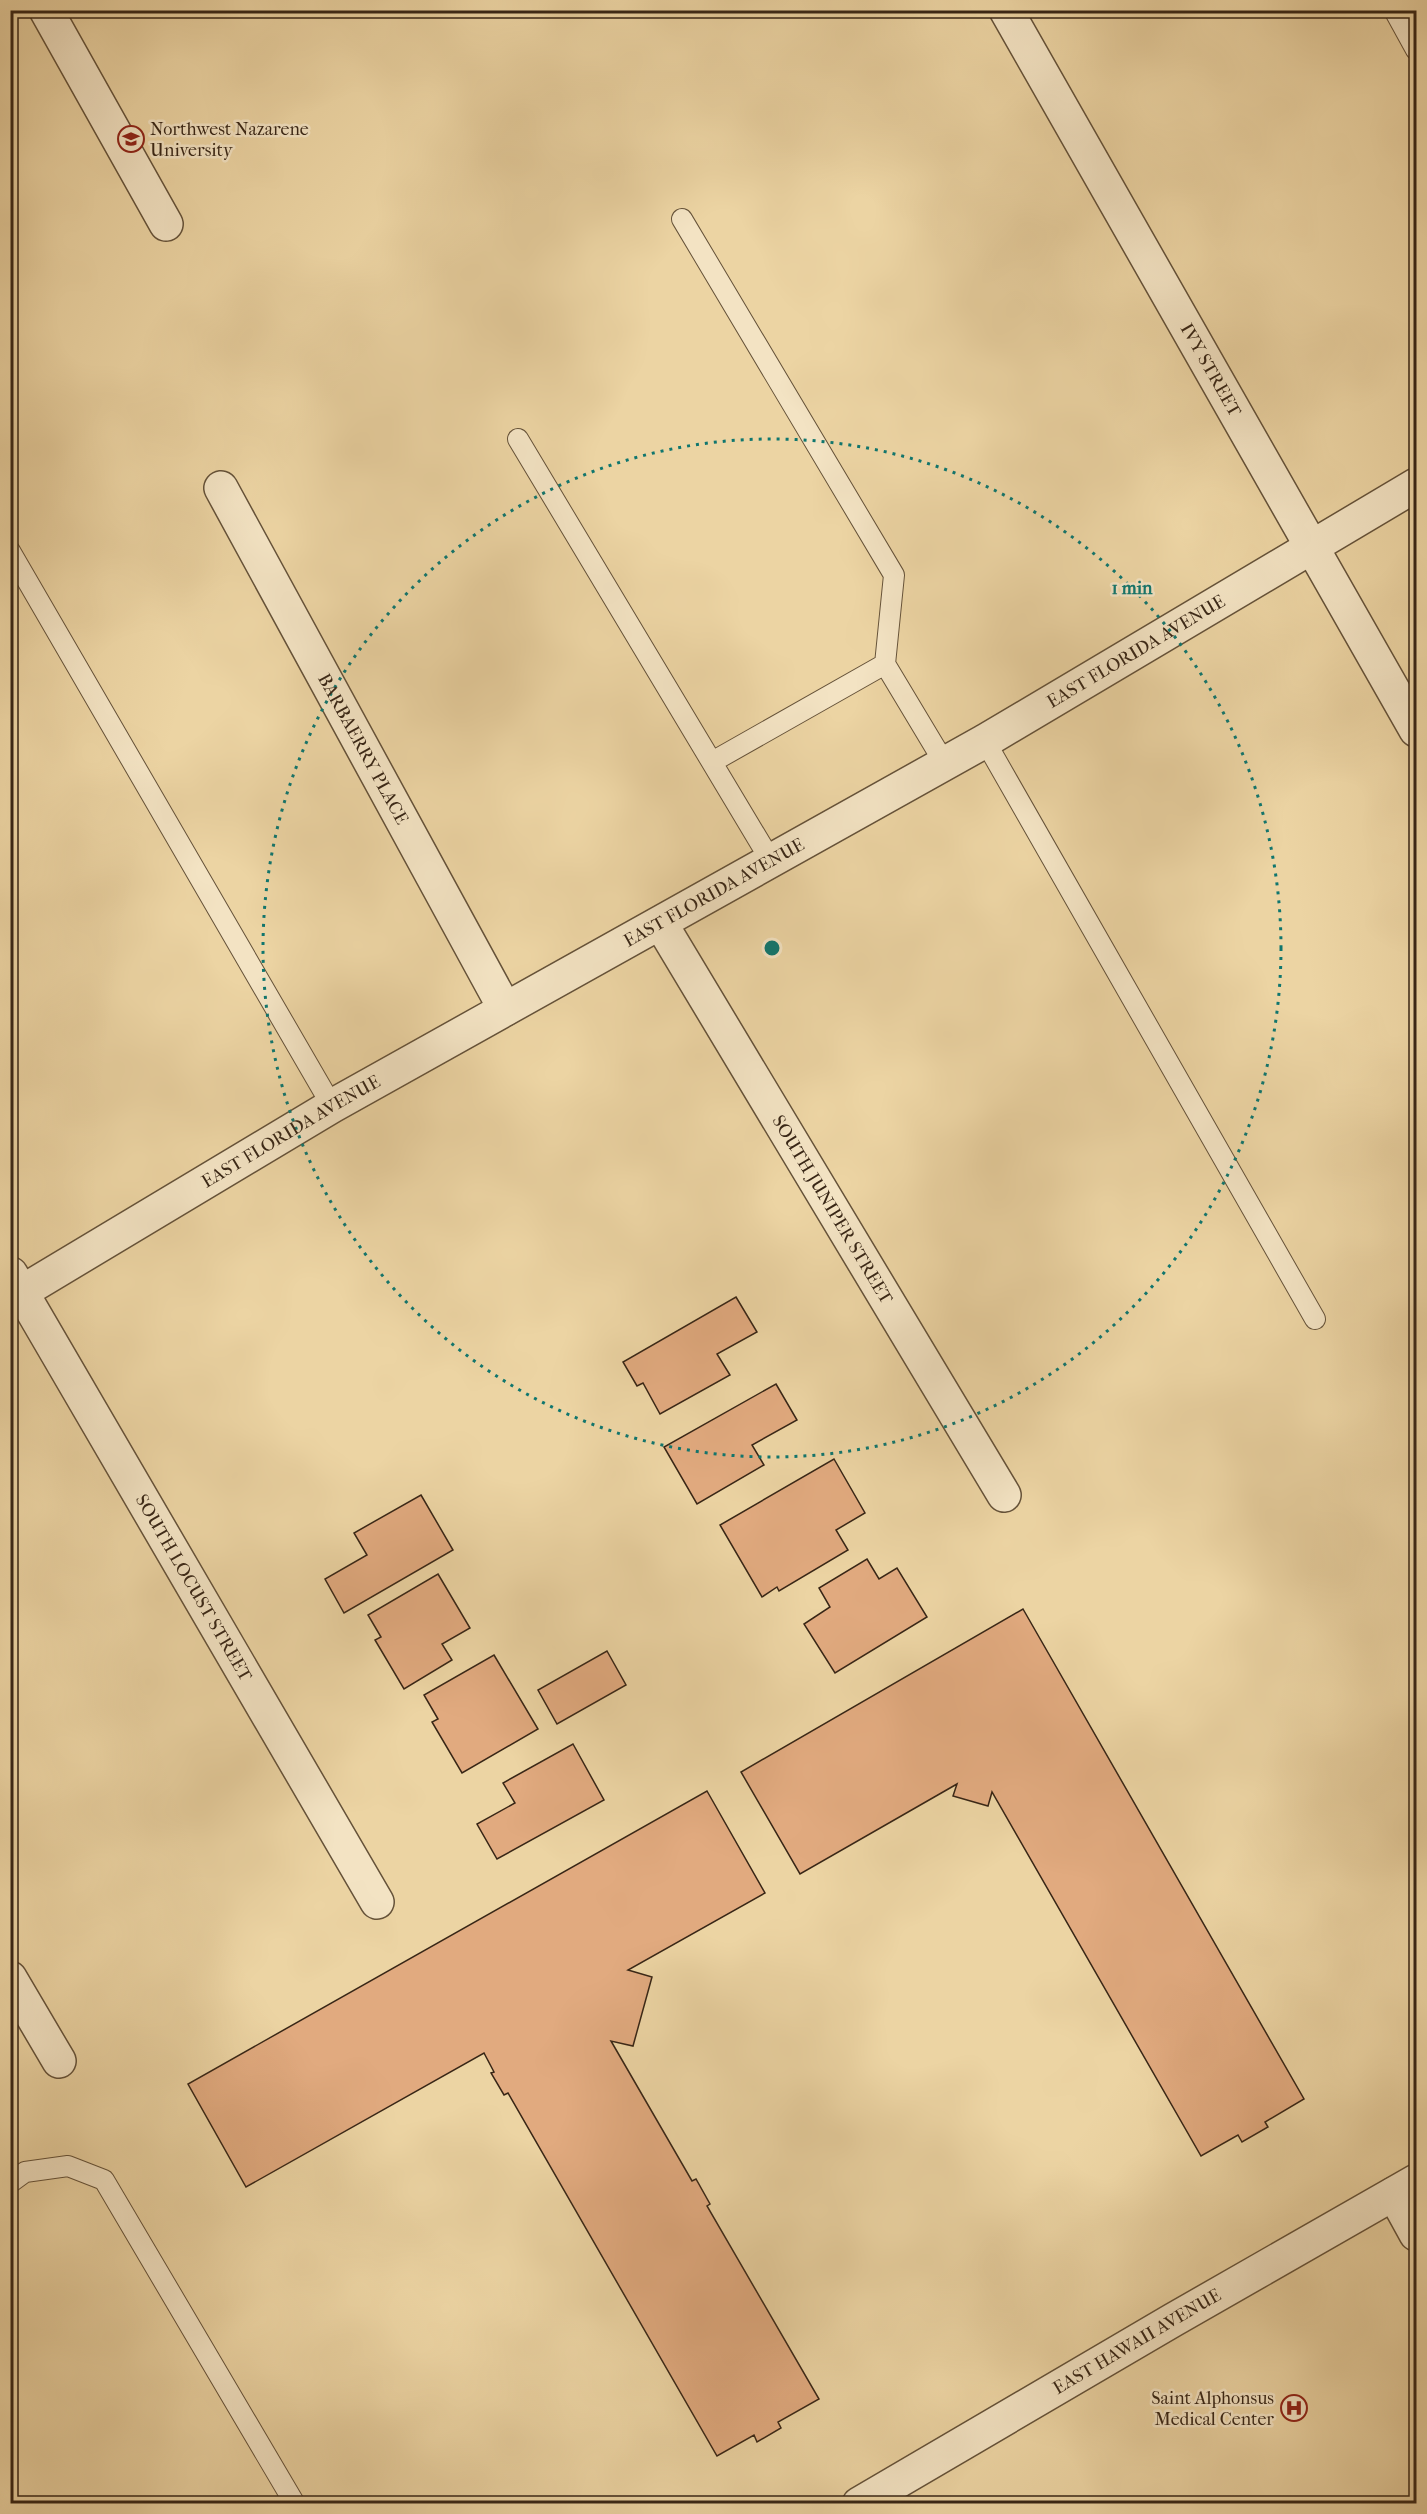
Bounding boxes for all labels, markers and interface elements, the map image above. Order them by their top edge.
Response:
place label: Northwest Nazarene University [150,119,309,161]
school or university icon: Northwest Nazarene University [116,124,146,154]
street label: IVY STREET [1176,319,1246,421]
text: 1 min [1111,578,1153,599]
street label: EAST FLORIDA AVENUE [1043,590,1229,712]
street label: BARBAERRY PLACE [314,670,413,828]
street label: EAST FLORIDA AVENUE [620,834,808,951]
centre of rings [762,938,782,958]
street label: EAST FLORIDA AVENUE [198,1071,384,1192]
street label: SOUTH JUNIPER STREET [768,1111,898,1308]
street label: SOUTH LOCUST STREET [131,1490,257,1686]
street label: EAST HAWAII AVENUE [1049,2284,1225,2399]
place label: Saint Alphonsus Medical Center [1151,2388,1274,2430]
hospital icon: Saint Alphonsus Medical Center [1279,2393,1309,2423]

